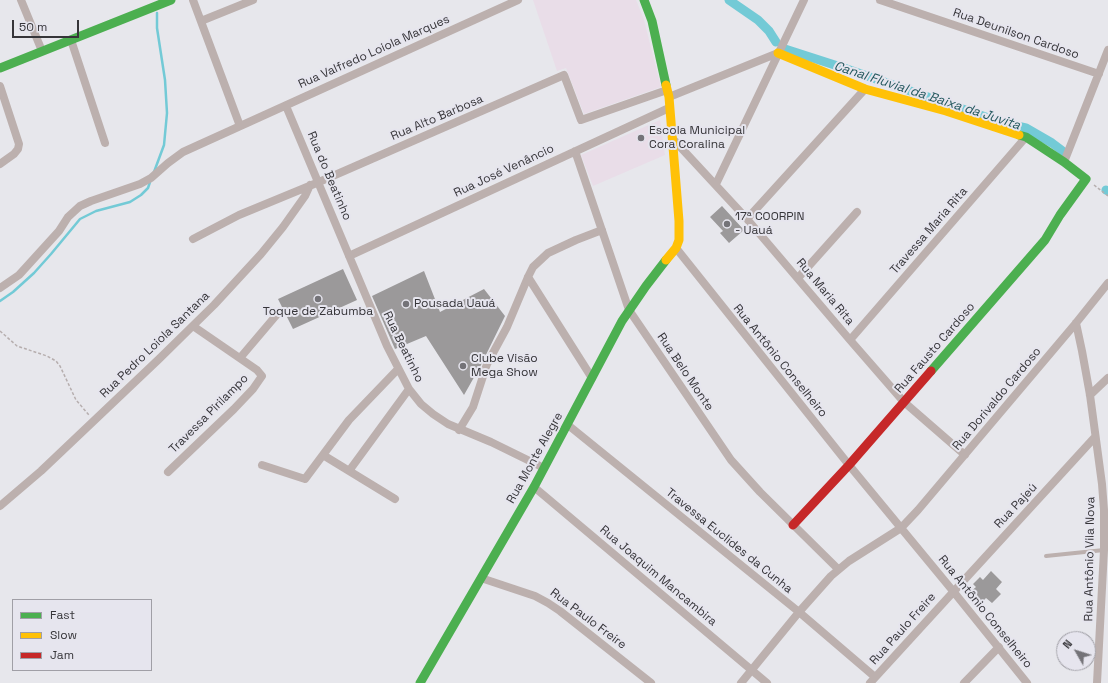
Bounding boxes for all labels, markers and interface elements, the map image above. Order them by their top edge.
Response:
street label: Rua Deunilson Cardoso [951,6,1081,62]
scale bar [14,12,81,38]
street label: Rua Valfredo Loiola Marques [296,12,452,92]
text: 50 m [19,19,47,35]
water label: Canal Fluvial da Baixa da Juvita [832,58,1022,134]
street label: Rua Alto Barbosa [389,92,485,144]
place label: Escola Municipal Cora Coralina [649,124,745,152]
street label: Rua do Beatinho [304,129,354,223]
marker: Escola Municipal Cora Coralina [636,133,646,143]
street label: Rua José Venâncio [452,141,556,201]
street label: Travessa Maria Rita [887,185,971,277]
place label: 17ª COORPIN - Uauá [735,210,804,238]
marker: 17ª COORPIN - Uauá [722,219,732,229]
street label: Rua Maria Rita [793,256,857,328]
street label: Rua Pedro Loiola Santana [97,289,213,401]
marker: Toque de Zabumba [313,294,323,304]
place label: Pousada Uauá [414,297,495,311]
marker: Pousada Uauá [401,299,411,309]
street label: Rua Fausto Cardoso [892,300,978,396]
street label: Rua Antônio Conselheiro [730,302,830,420]
place label: Toque de Zabumba [263,305,373,319]
street label: Rua Beatinho [380,309,426,385]
street label: Rua Belo Monte [654,330,716,414]
street label: Rua Dorivaldo Cardoso [950,345,1044,453]
place label: Clube Visão Mega Show [471,352,538,380]
marker: Clube Visão Mega Show [458,361,468,371]
street label: Travessa Pirilampo [166,371,252,457]
street label: Rua Monte Alegre [504,410,566,506]
street label: Rua Pajeú [992,481,1040,531]
street label: Travessa Euclides da Cunha [663,485,795,597]
street label: Rua Antônio Vila Nova [1082,496,1098,622]
street label: Rua Joaquim Mancambira [597,523,719,629]
street label: Rua Antônio Conselheiro [935,553,1035,671]
street label: Rua Paulo Freire [547,586,629,652]
street label: Rua Paulo Freire [867,590,939,668]
legend [12,599,152,671]
text: Fast [50,607,75,623]
text: Slow [50,627,77,643]
north arrow [1056,631,1096,671]
text: N [1060,637,1075,651]
text: Jam [50,647,74,663]

